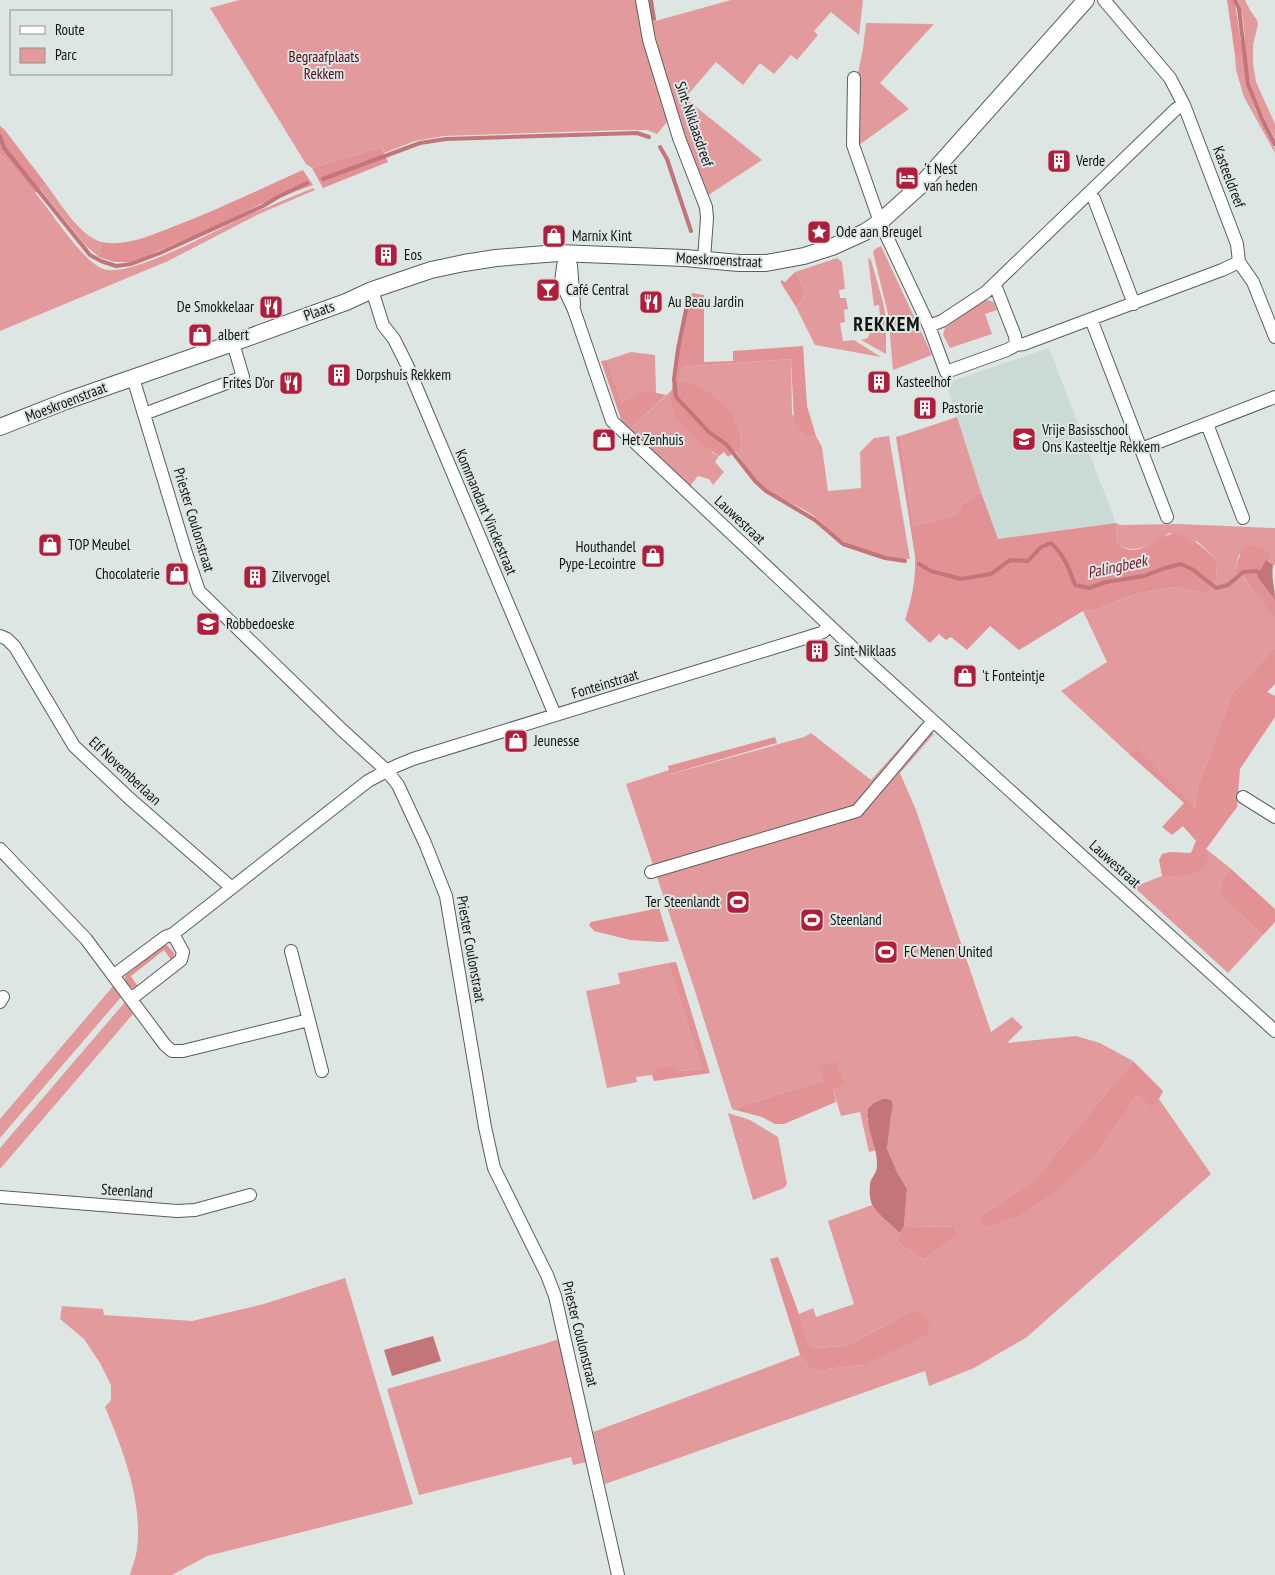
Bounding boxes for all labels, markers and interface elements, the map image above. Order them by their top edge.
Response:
legend [10,10,172,75]
text: Route [55,20,85,39]
text: Parc [55,45,77,64]
park label: Begraafplaats Rekkem [289,47,359,83]
street label: Sint-Niklaasdreef [671,79,718,170]
street label: Kasteeldreef [1209,143,1250,211]
building icon: Verde [1046,148,1072,174]
place label: Verde [1075,151,1105,170]
place label: 't Nest van heden [924,159,978,195]
hotel icon: 't Nest van heden [894,165,920,191]
place icon: Ode aan Breugel [806,219,832,245]
place label: Ode aan Breugel [836,222,922,241]
shop icon: Marnix Kint [541,223,567,249]
place label: Marnix Kint [572,226,632,245]
building icon: Eos [373,242,399,268]
place label: Eos [404,245,422,264]
street label: Moeskroenstraat [676,248,762,271]
bar icon: Café Central [535,277,561,303]
place label: Café Central [566,280,629,299]
restaurant icon: Au Beau Jardin [638,289,664,315]
place label: Au Beau Jardin [668,292,744,311]
restaurant icon: De Smokkelaar [258,294,284,320]
street label: Plaats [301,296,337,325]
place label: De Smokkelaar [177,297,255,316]
district label: REKKEM [853,311,921,337]
shop icon: albert [187,322,213,348]
place label: albert [218,325,249,344]
building icon: Dorpshuis Rekkem [326,362,352,388]
place label: Dorpshuis Rekkem [356,365,451,384]
building icon: Kasteelhof [866,369,892,395]
restaurant icon: Frites D’or [278,370,304,396]
place label: Kasteelhof [896,372,952,391]
place label: Frites D’or [223,373,275,392]
street label: Moeskroenstraat [22,377,109,426]
building icon: Pastorie [912,395,938,421]
place label: Pastorie [942,398,983,417]
place label: Vrije Basisschool Ons Kasteeltje Rekkem [1041,420,1160,456]
school or university icon: Vrije Basisschool Ons Kasteeltje Rekkem [1011,426,1037,452]
shop icon: Het Zenhuis [591,427,617,453]
place label: Het Zenhuis [622,430,684,449]
street label: Kommandant Vinckestraat [451,446,522,578]
street label: Priester Coulonstraat [170,465,219,574]
street label: Lauwestraat [711,491,770,548]
shop icon: TOP Meubel [37,532,63,558]
place label: TOP Meubel [68,535,131,554]
place label: Houthandel Pype-Lecointre [559,537,636,573]
shop icon: Houthandel Pype-Lecointre [640,543,666,569]
water label: Palingbeek [1085,550,1150,582]
shop icon: Chocolaterie [164,561,190,587]
place label: Chocolaterie [95,564,160,583]
building icon: Zilvervogel [242,564,268,590]
place label: Zilvervogel [272,567,330,586]
school or university icon: Robbedoeske [195,611,221,637]
place label: Robbedoeske [226,614,294,633]
building icon: Sint-Niklaas [804,638,830,664]
place label: Sint-Niklaas [834,641,896,660]
shop icon: 't Fonteintje [952,663,978,689]
street label: Fonteinstraat [569,664,640,703]
place label: 't Fonteintje [982,666,1045,685]
shop icon: Jeunesse [503,728,529,754]
place label: Jeunesse [533,731,579,750]
street label: Elf Novemberlaan [85,732,165,809]
street label: Lauwestraat [1086,836,1145,892]
sports icon: Ter Steenlandt [725,889,751,915]
place label: Ter Steenlandt [645,892,720,911]
street label: Priester Coulonstraat [453,894,490,1004]
sports icon: Steenland [799,907,825,933]
place label: Steenland [830,910,882,929]
sports icon: FC Menen United [873,939,899,965]
place label: FC Menen United [904,942,992,961]
street label: Steenland [101,1179,154,1202]
street label: Priester Coulonstraat [558,1279,603,1389]

